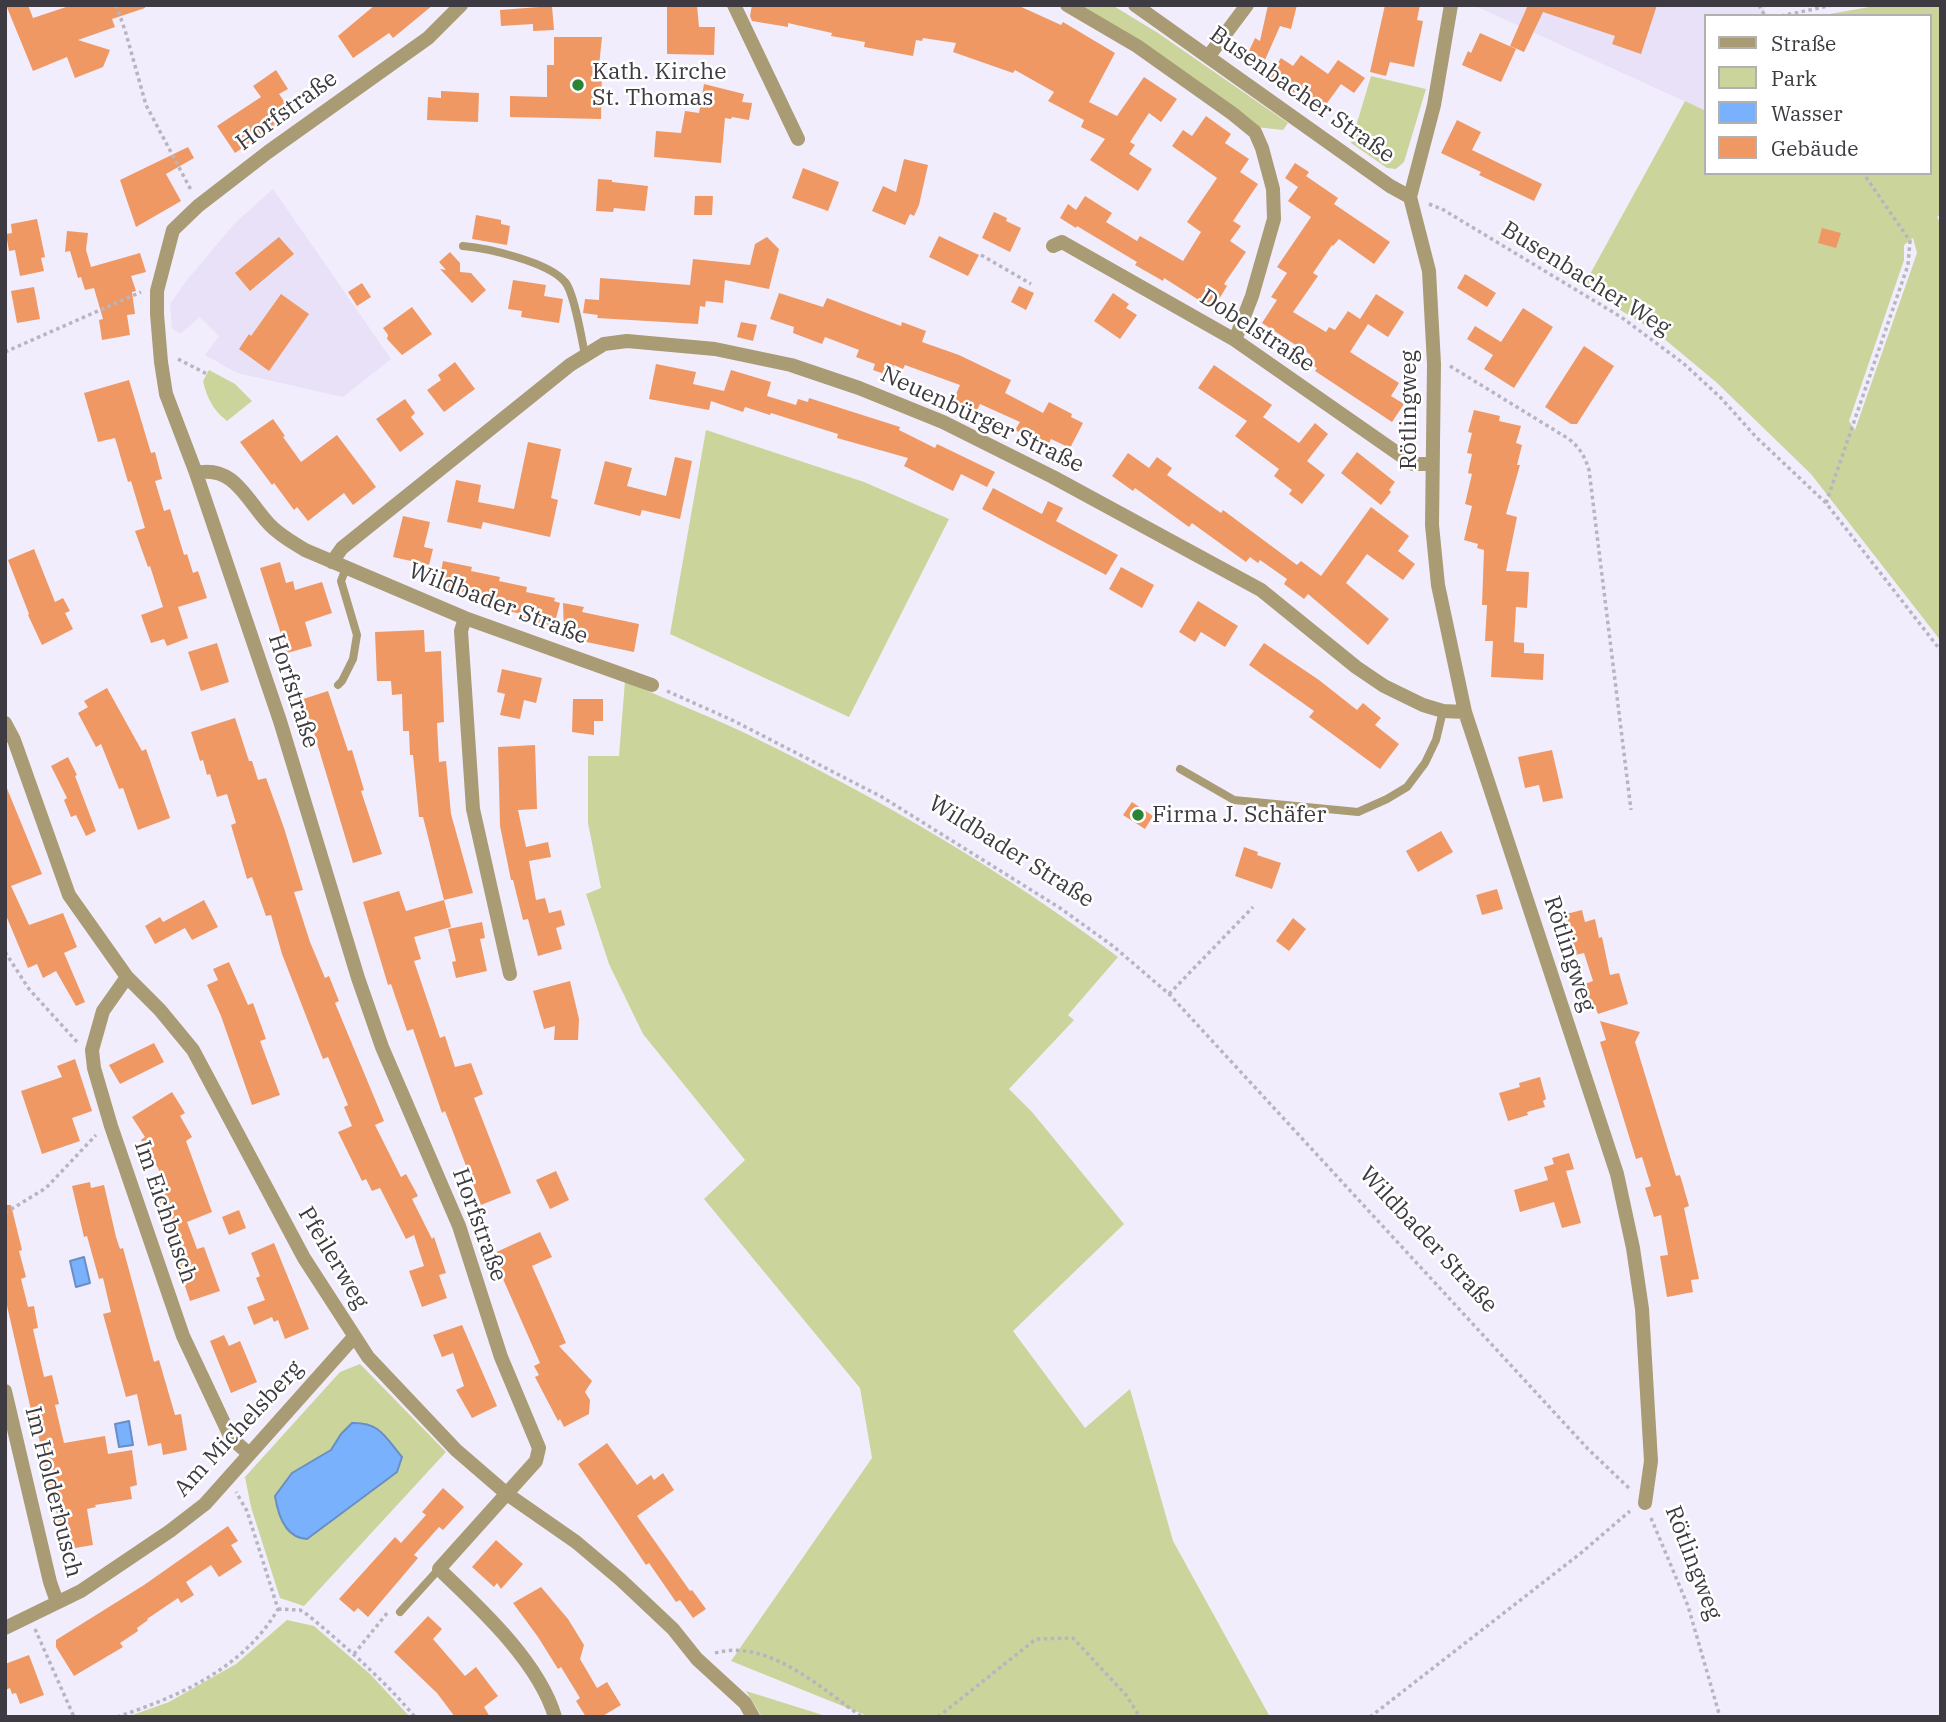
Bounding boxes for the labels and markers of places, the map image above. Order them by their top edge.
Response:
place label: Kath. Kirche St. Thomas [592,58,727,112]
marker: Kath. Kirche St. Thomas [570,77,586,93]
place label: Firma J. Schäfer [1152,801,1326,829]
marker: Firma J. Schäfer [1130,807,1146,823]

